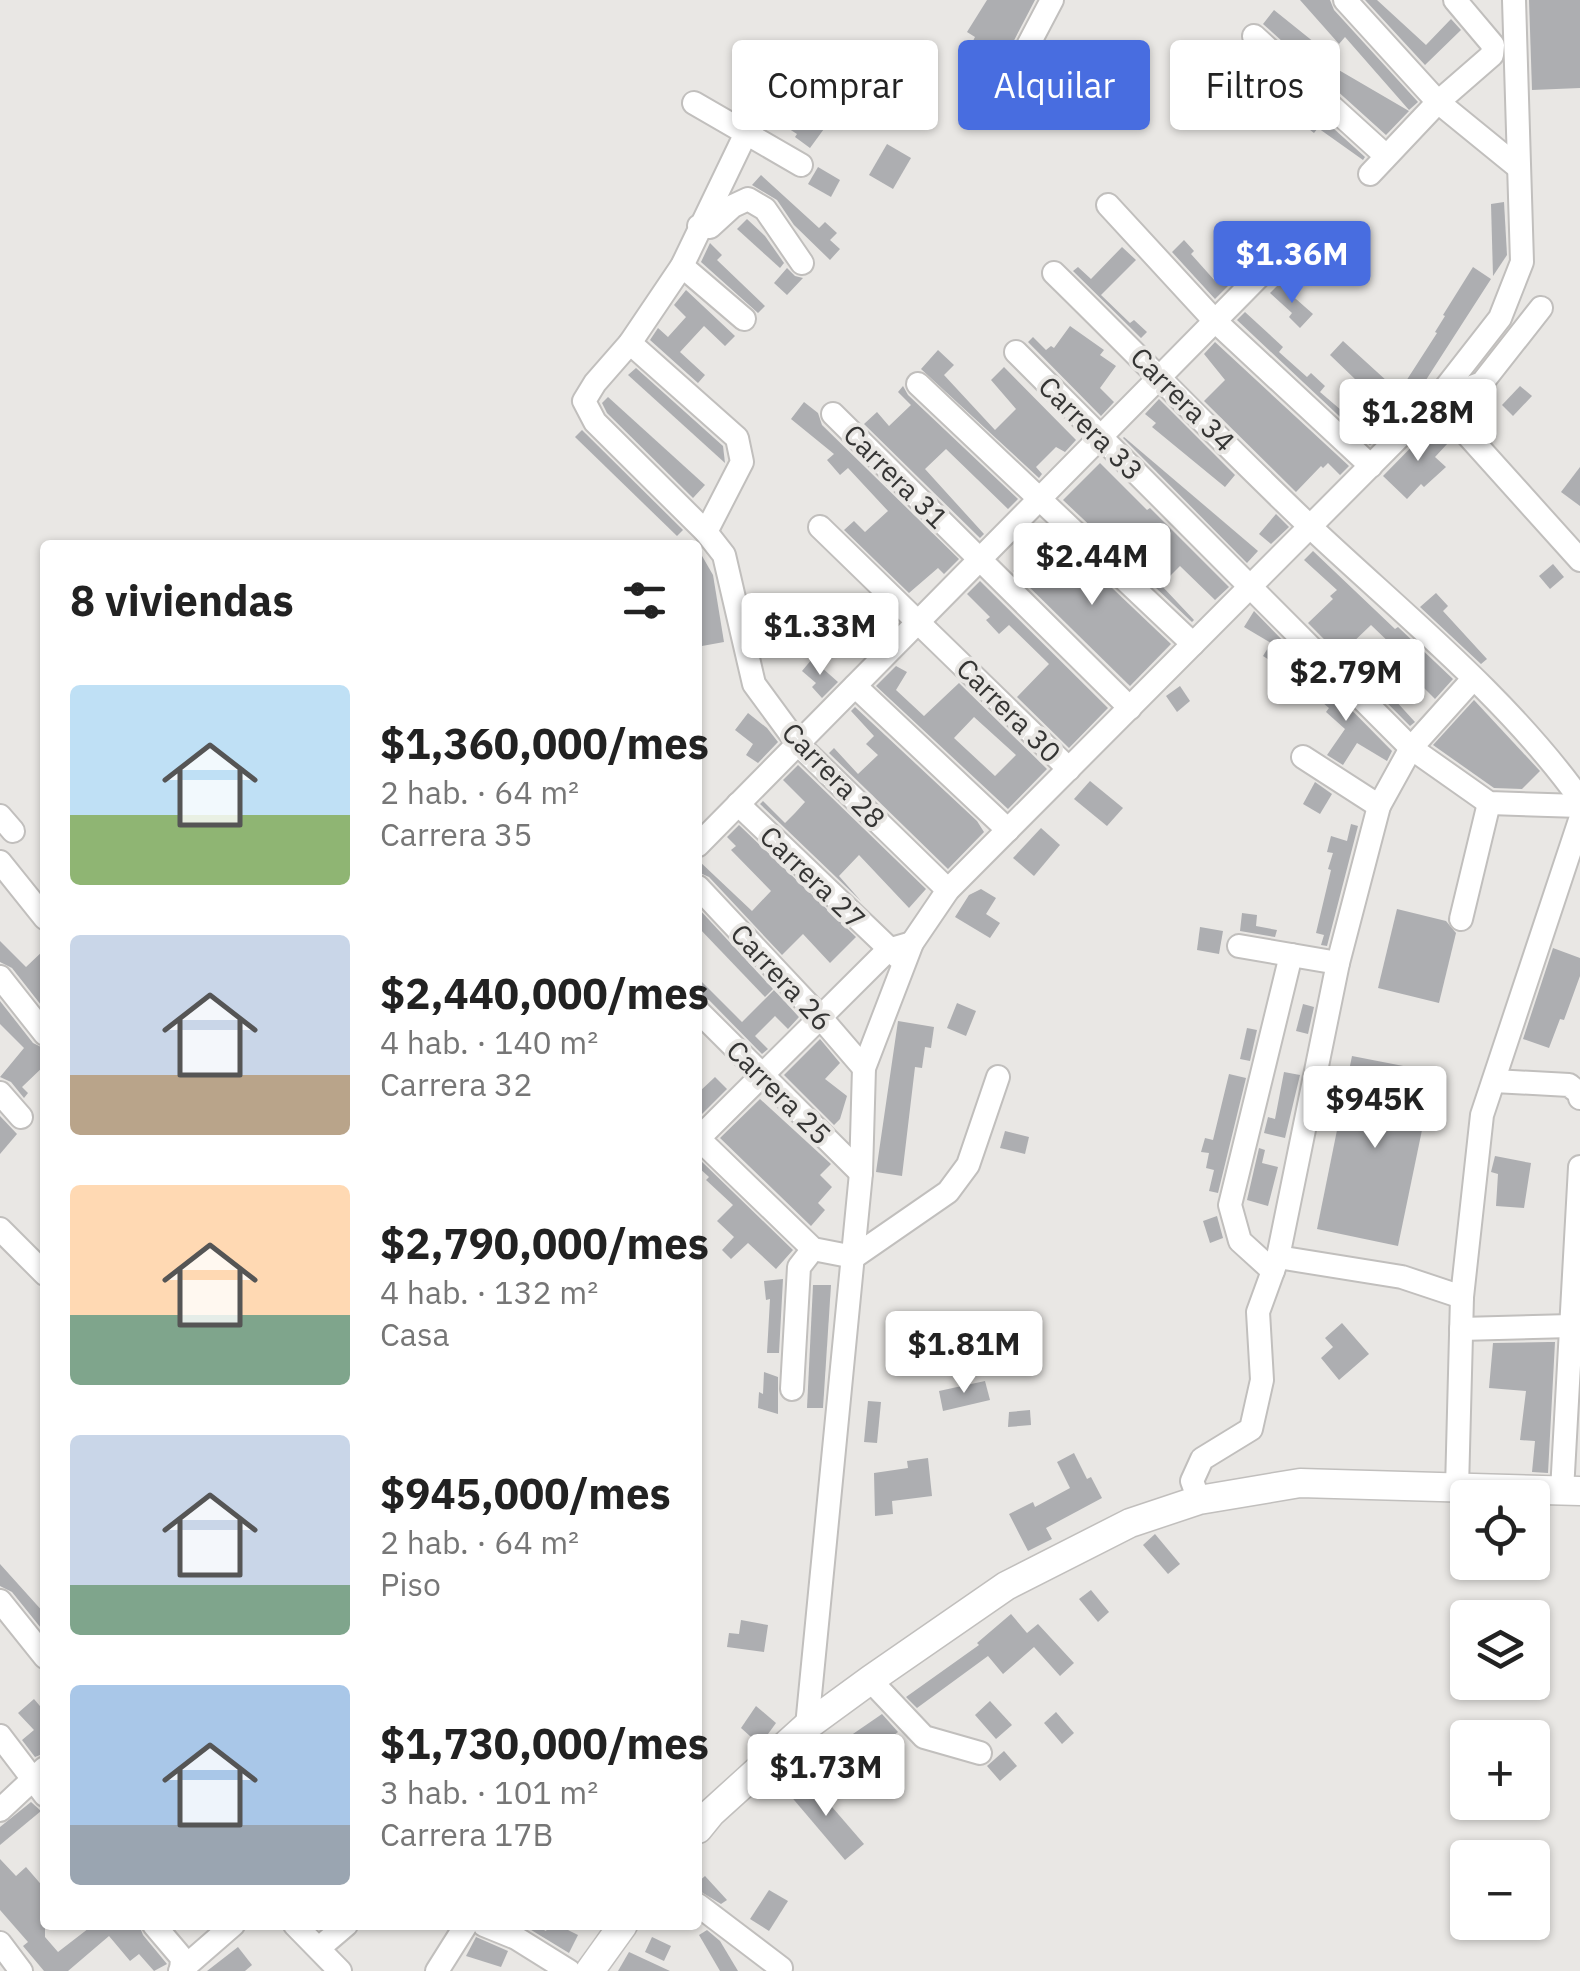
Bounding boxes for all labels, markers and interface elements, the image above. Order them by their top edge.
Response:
chip: Comprar [732,40,938,130]
chip: Alquilar [958,40,1150,130]
chip: Filtros [1170,40,1340,130]
pin: $1.36M [1211,221,1373,306]
text: $1.36M [1236,232,1348,274]
street label: Carrera 34 [1123,339,1243,459]
street label: Carrera 33 [1031,368,1151,488]
pin: $1.28M [1337,379,1499,464]
text: $1.28M [1362,390,1474,432]
street label: Carrera 31 [836,416,956,536]
pin: $2.44M [1011,523,1173,608]
text: $2.44M [1036,534,1148,576]
text: 8 viviendas [70,573,294,628]
icon: filters [617,573,672,628]
pin: $1.33M [739,593,901,678]
text: $1.33M [764,604,876,646]
pin: $2.79M [1265,639,1427,724]
street label: Carrera 30 [949,650,1069,770]
text: $2.79M [1290,650,1402,692]
street label: Carrera 28 [774,714,894,836]
text: $1,360,000/mes [380,716,709,771]
icon: home [150,725,270,845]
text: 2 hab. · 64 m² [380,771,579,813]
text: Carrera 35 [380,813,533,855]
street label: Carrera 27 [752,817,874,937]
street label: Carrera 26 [723,916,841,1038]
text: $2,440,000/mes [380,966,709,1021]
icon: home [150,975,270,1095]
text: 4 hab. · 140 m² [380,1021,598,1063]
street label: Carrera 25 [719,1032,839,1152]
text: Carrera 32 [380,1063,533,1105]
pin: $945K [1305,1066,1445,1151]
text: $945K [1325,1077,1425,1119]
text: $2,790,000/mes [380,1216,709,1271]
icon: home [150,1225,270,1345]
text: 4 hab. · 132 m² [380,1271,598,1313]
pin: $1.81M [883,1311,1045,1396]
text: Casa [380,1313,450,1355]
text: $1.81M [908,1322,1020,1364]
text: $945,000/mes [380,1466,671,1521]
icon: home [150,1475,270,1595]
map controls [1450,1480,1550,1940]
button: locate [1450,1480,1550,1580]
text: 2 hab. · 64 m² [380,1521,579,1563]
text: Piso [380,1563,441,1605]
button: layers [1450,1600,1550,1700]
text: $1,730,000/mes [380,1716,709,1771]
button: + [1450,1720,1550,1820]
icon: home [150,1725,270,1845]
pin: $1.73M [745,1734,907,1819]
text: $1.73M [770,1745,882,1787]
text: 3 hab. · 101 m² [380,1771,598,1813]
text: Carrera 17B [380,1813,553,1855]
button: − [1450,1840,1550,1940]

